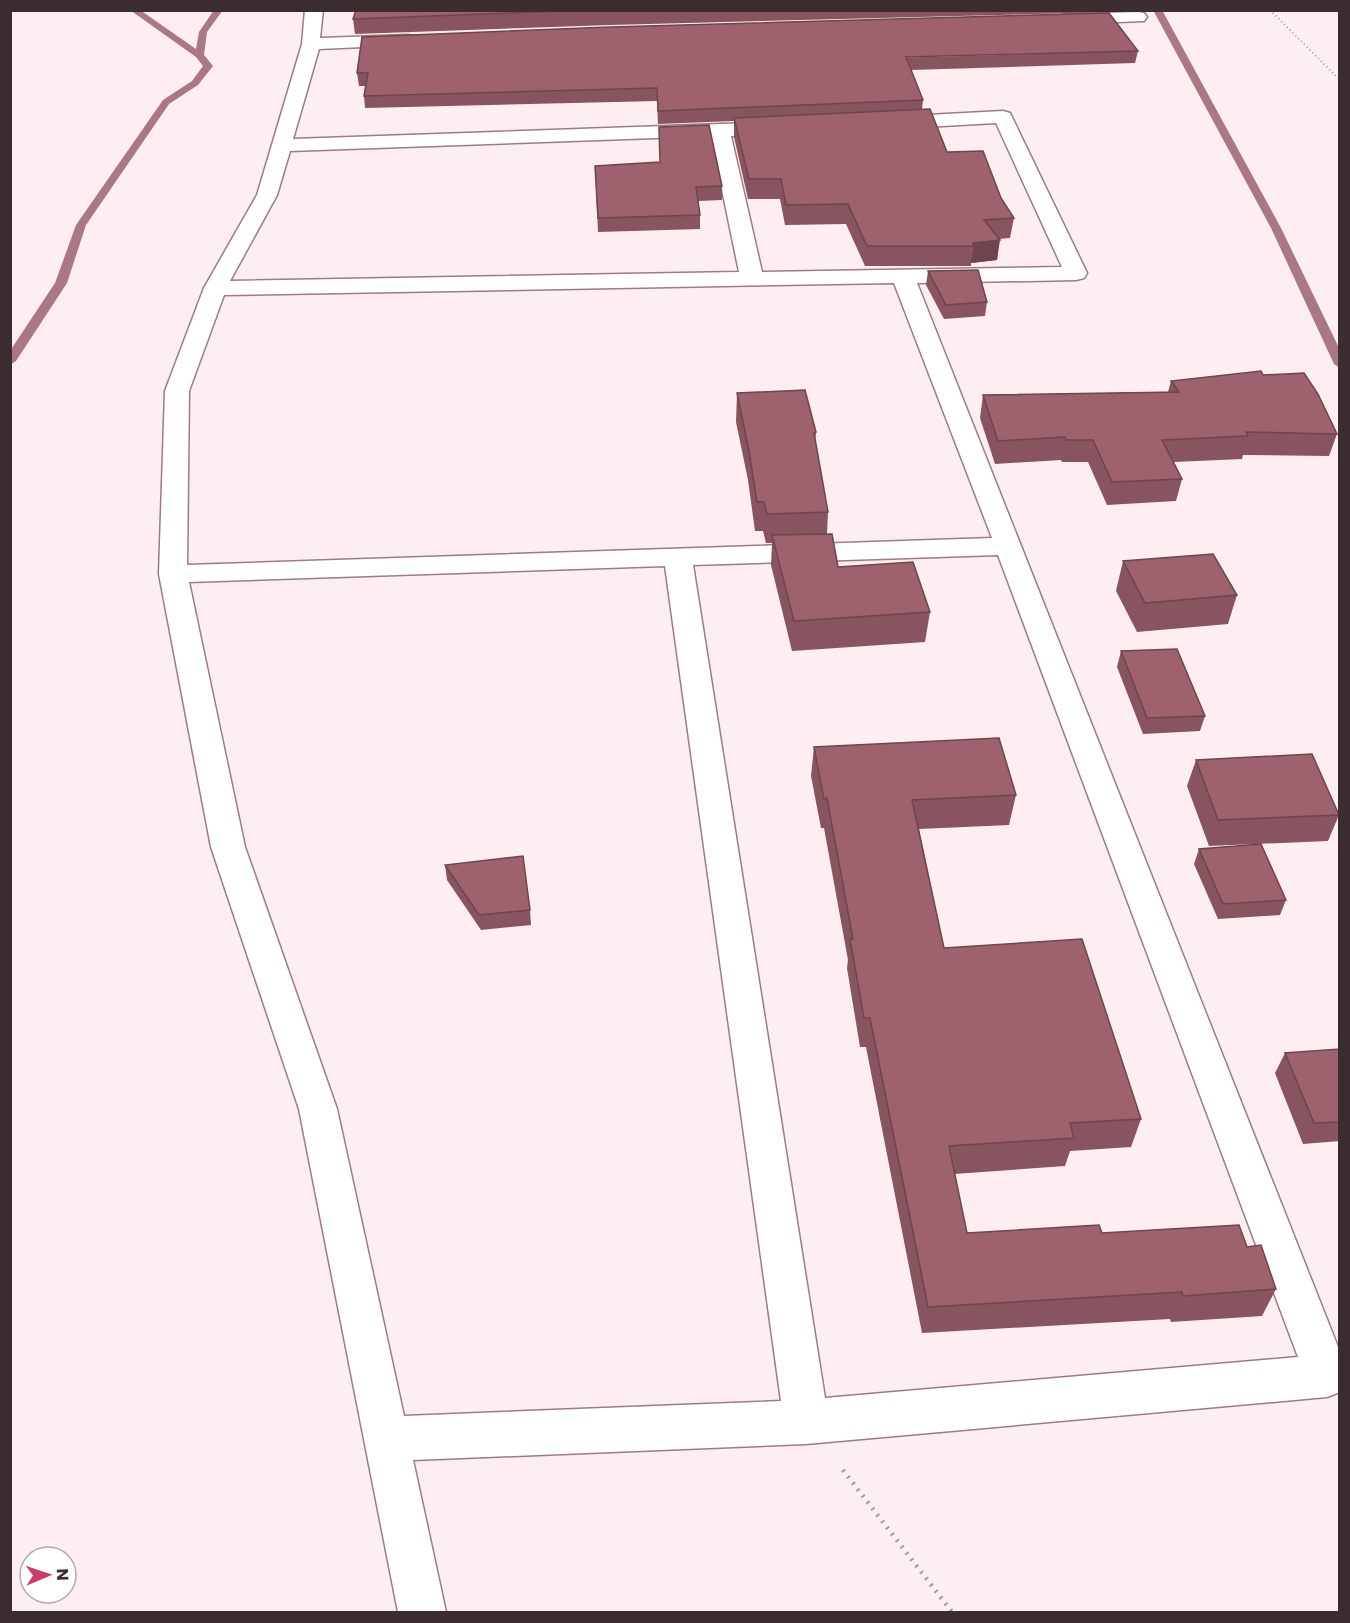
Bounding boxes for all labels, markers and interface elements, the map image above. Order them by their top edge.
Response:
north arrow [18,1545,78,1605]
text: N [51,1568,74,1581]

